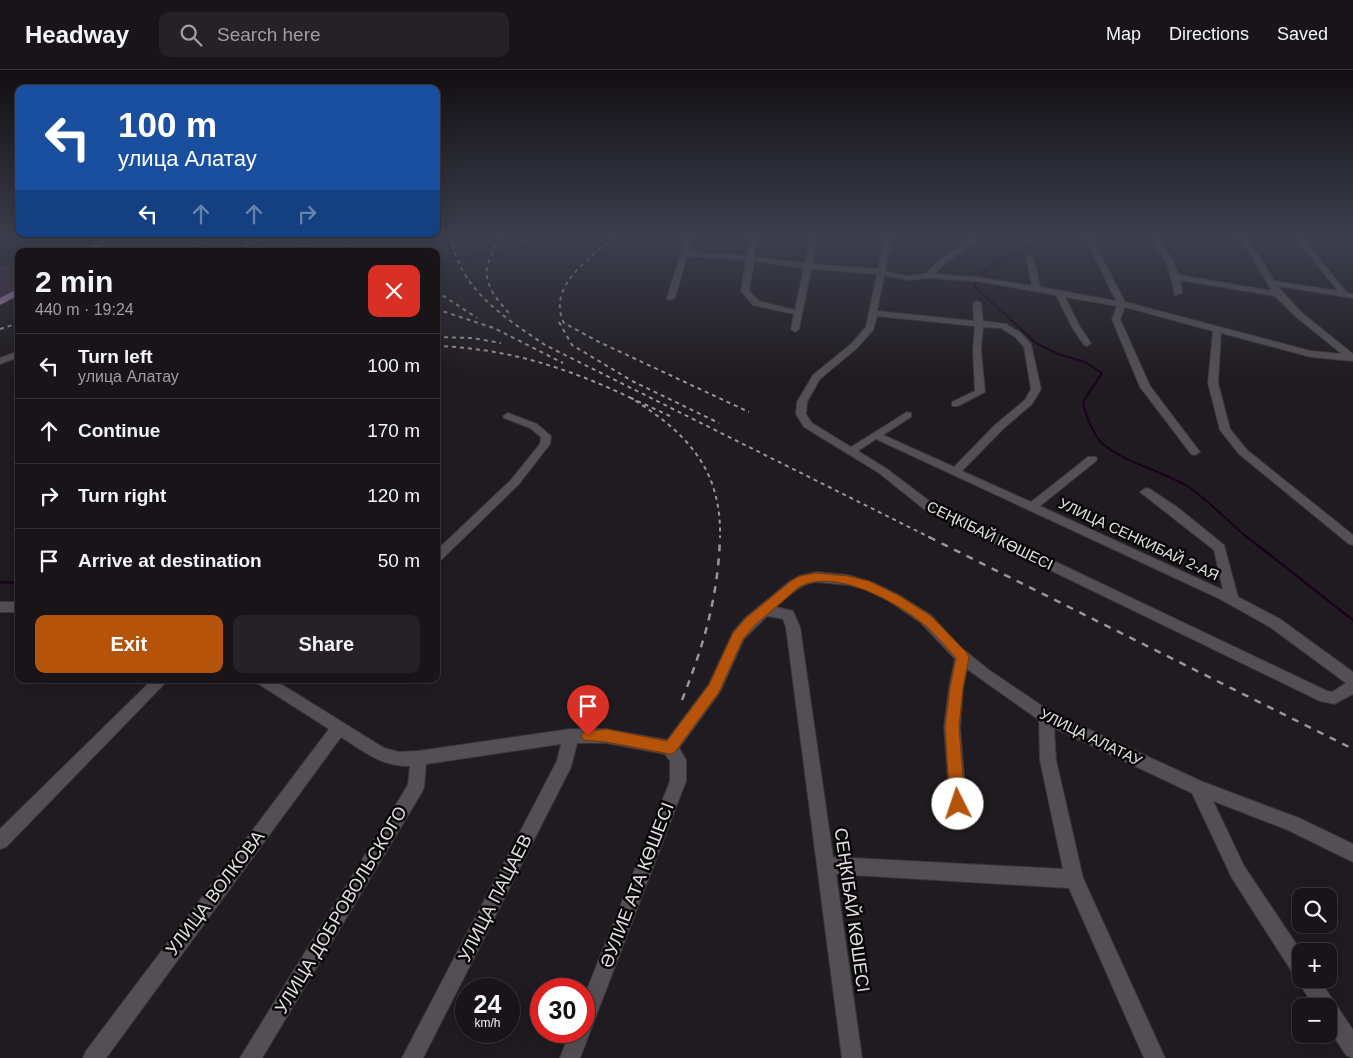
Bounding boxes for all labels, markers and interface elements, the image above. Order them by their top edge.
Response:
search box [159,12,509,57]
text: Headway [25,21,129,48]
icon: search [177,21,205,49]
text: Search here [217,24,321,45]
text: Map [1106,24,1141,44]
text: Directions [1169,24,1249,44]
text: Saved [1277,24,1328,44]
icon: left [35,105,100,170]
text: 100 m [118,105,217,144]
text: улица Алатау [118,146,257,171]
icon: left [134,200,162,228]
icon: ahead [187,200,215,228]
icon: ahead [240,200,268,228]
icon: right [293,200,321,228]
text: 2 min [35,265,113,298]
button: close [368,265,420,317]
text: 440 m · 19:24 [35,301,134,318]
text: Turn left [78,346,153,367]
icon: left [35,352,63,380]
text: 100 m [367,355,420,376]
text: улица Алатау [78,368,179,385]
icon: ahead [35,417,63,445]
text: Continue [78,420,160,441]
text: 170 m [367,420,420,441]
icon: right [35,482,63,510]
text: Turn right [78,485,166,506]
text: 120 m [367,485,420,506]
street label: УЛИЦА СЕНКИБАЙ 2-АЯ [1056,494,1222,584]
street label: СЕҢКІБАЙ КӨШЕСІ [924,497,1056,573]
icon: arrive [35,547,63,575]
text: Arrive at destination [78,550,262,571]
text: 50 m [378,550,420,571]
button: Exit [35,615,223,673]
button: Share [233,615,420,673]
pin [567,685,609,736]
icon: arrive [574,692,602,720]
street label: УЛИЦА АЛАТАУ [1037,705,1145,769]
position arrow [931,777,983,829]
street label: ӘУЛИЕ АТА КӨШЕСІ [596,800,678,970]
street label: УЛИЦА ДОБРОВОЛЬСКОГО [271,803,411,1017]
street label: СЕҢКІБАЙ КӨШЕСІ [831,826,874,994]
street label: УЛИЦА ВОЛКОВА [162,827,268,959]
street label: УЛИЦА ПАЦАЕВ [454,831,536,965]
map controls [1292,888,1337,1043]
button: search [1292,888,1337,933]
button: + [1292,943,1337,988]
speed limit sign: 30 [530,978,595,1043]
text: 24 [474,990,501,1018]
button: − [1292,998,1337,1043]
text: km/h [474,1016,501,1030]

